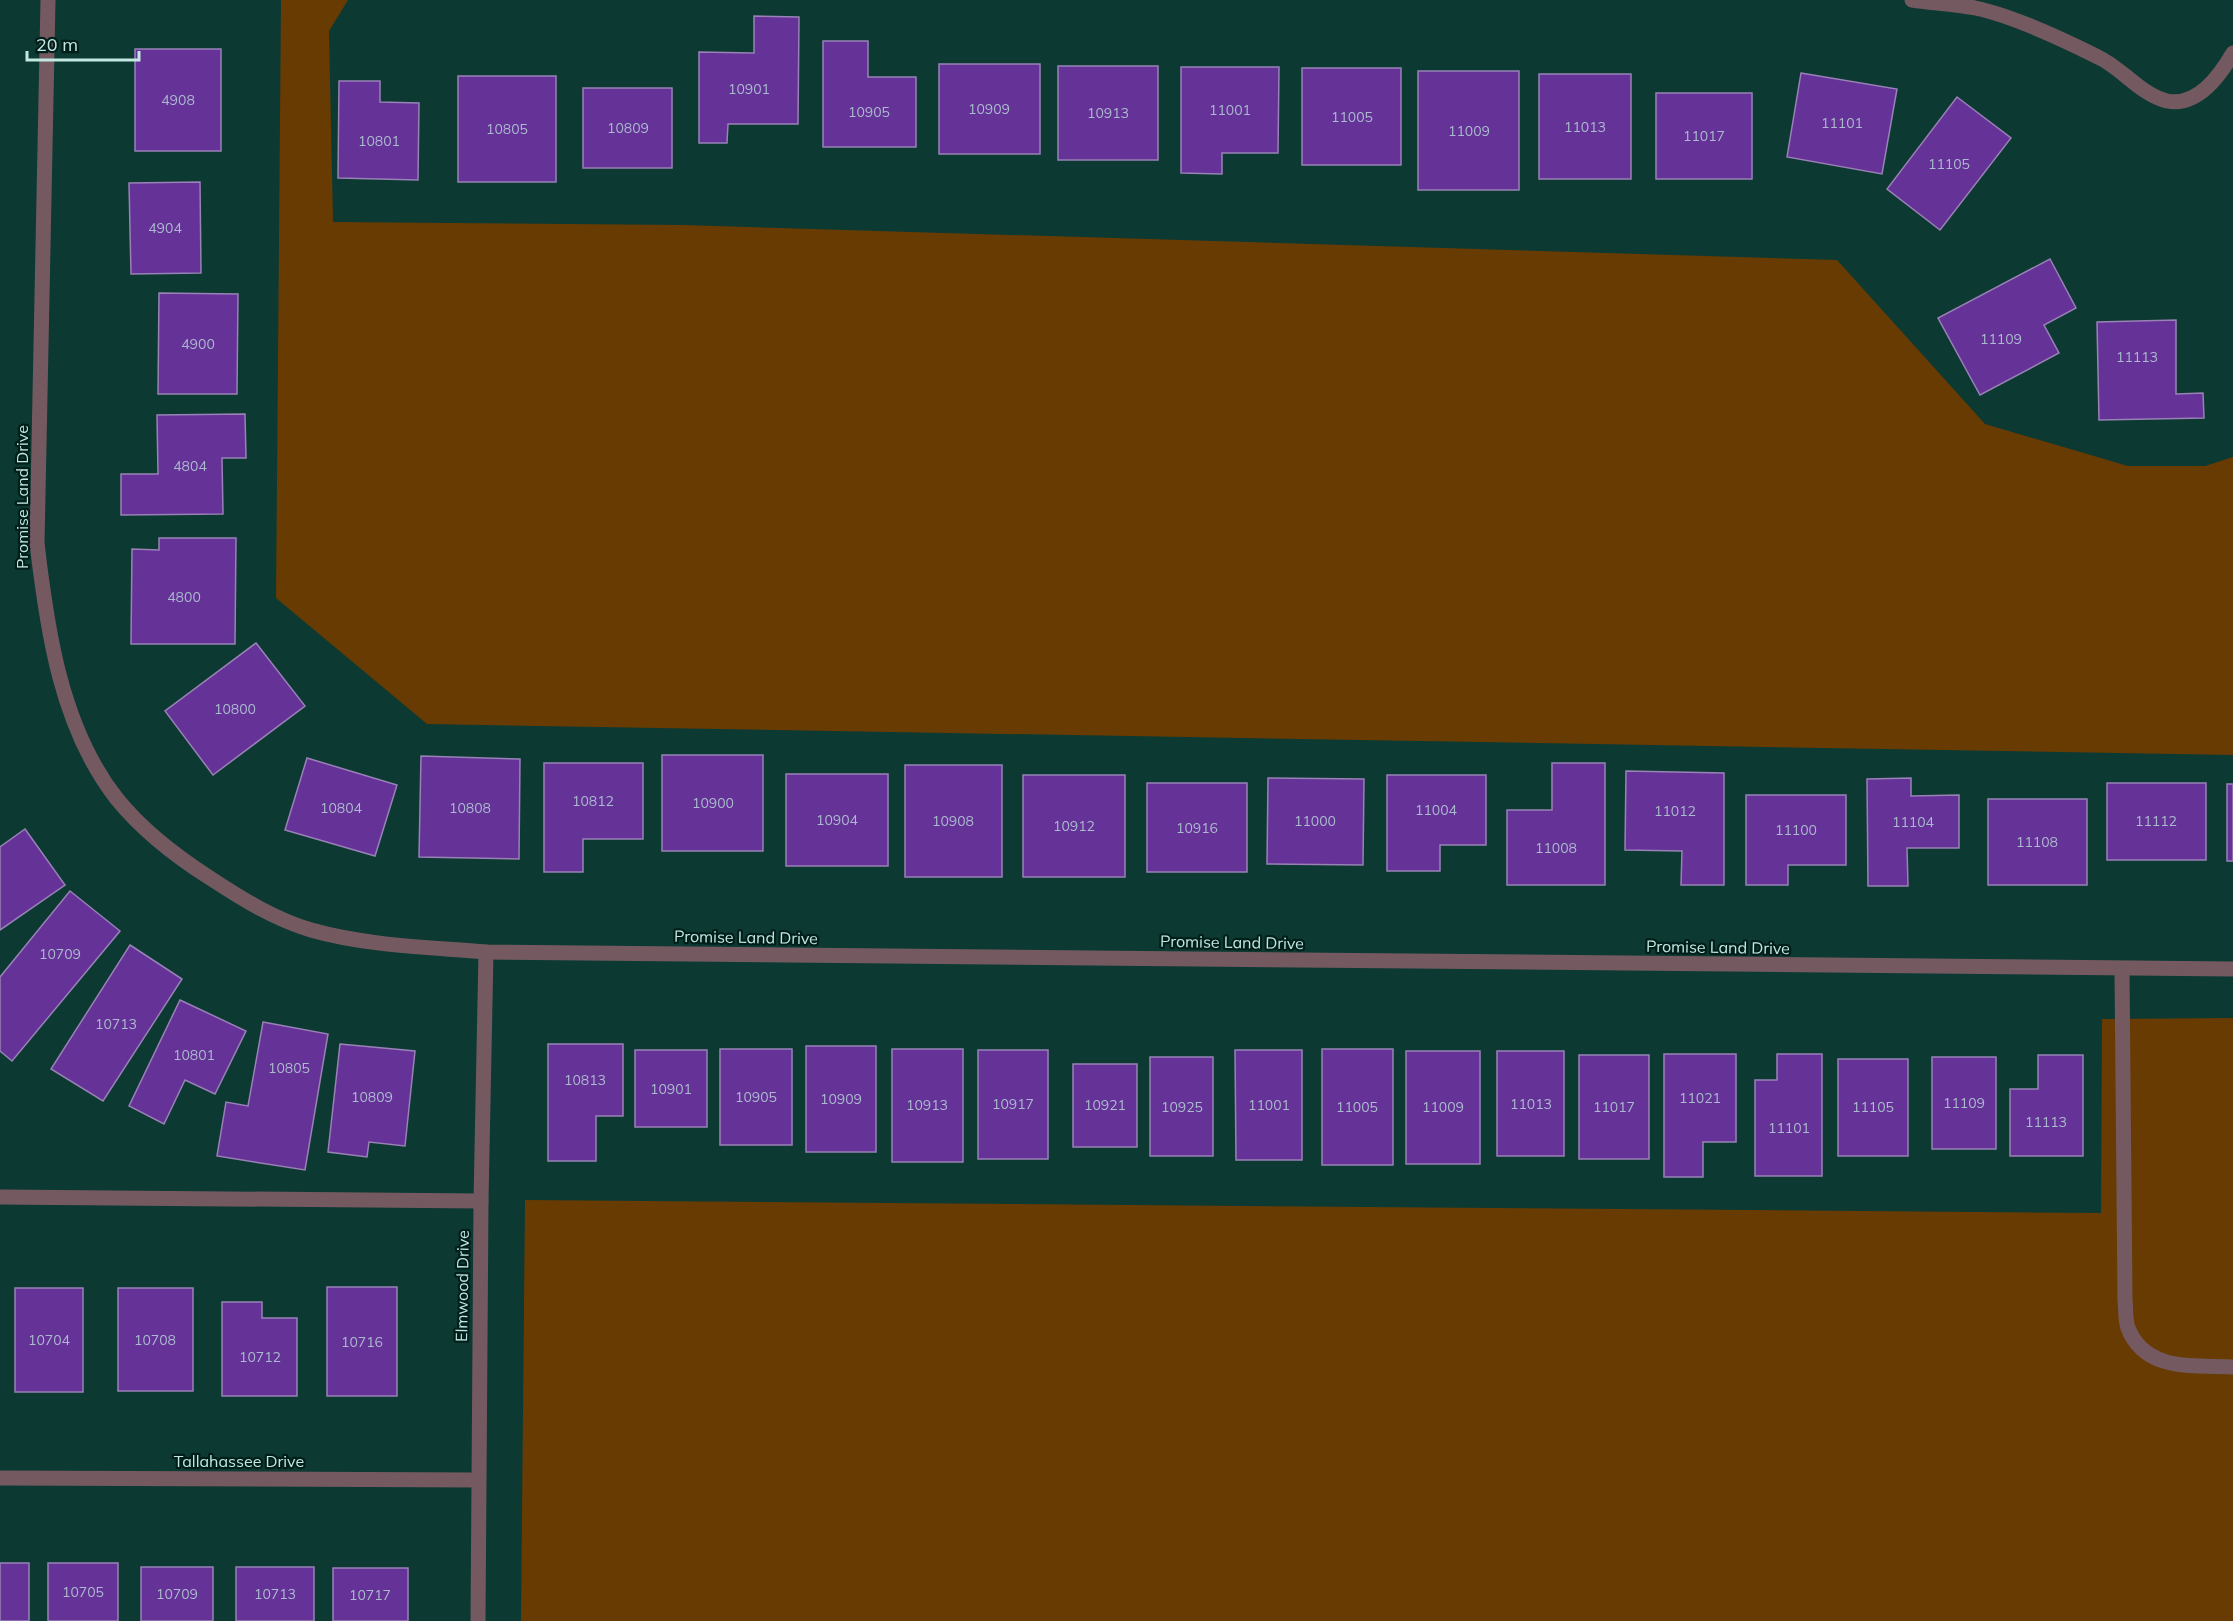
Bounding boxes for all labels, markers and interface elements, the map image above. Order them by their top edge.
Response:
scale bar [27,24,140,62]
text: 20 m [36,33,78,56]
house number: 10901 [728,80,770,98]
house number: 4908 [161,91,195,109]
house number: 10909 [968,100,1010,118]
house number: 11001 [1209,101,1251,119]
house number: 10905 [848,103,890,121]
house number: 10913 [1087,104,1129,122]
house number: 11005 [1331,108,1373,126]
house number: 11101 [1821,114,1863,132]
house number: 11013 [1564,118,1606,136]
house number: 10809 [607,119,649,137]
house number: 10805 [486,120,528,138]
house number: 11009 [1448,122,1490,140]
house number: 11017 [1683,127,1725,145]
house number: 10801 [358,132,400,150]
house number: 11105 [1928,155,1970,173]
house number: 4904 [148,219,182,237]
house number: 11109 [1980,330,2022,348]
house number: 4900 [181,335,215,353]
house number: 11113 [2116,348,2158,366]
street label: Promise Land Drive [12,425,32,569]
house number: 4804 [173,457,207,475]
house number: 4800 [167,588,201,606]
house number: 10800 [214,700,256,718]
house number: 10812 [572,792,614,810]
house number: 10900 [692,794,734,812]
house number: 10804 [320,799,363,817]
house number: 10808 [449,799,491,817]
house number: 11004 [1415,801,1458,819]
house number: 11012 [1654,802,1696,820]
house number: 10904 [816,811,859,829]
house number: 10908 [932,812,974,830]
house number: 11000 [1294,812,1336,830]
house number: 11112 [2135,812,2177,830]
house number: 11104 [1892,813,1935,831]
house number: 10912 [1053,817,1095,835]
house number: 10916 [1176,819,1218,837]
house number: 11100 [1775,821,1817,839]
house number: 11108 [2016,833,2058,851]
house number: 11008 [1535,839,1577,857]
street label: Promise Land Drive [674,926,818,948]
street label: Promise Land Drive [1160,931,1304,953]
street label: Promise Land Drive [1646,936,1790,958]
house number: 10709 [39,945,81,963]
house number: 10713 [95,1015,137,1033]
house number: 10801 [173,1046,215,1064]
house number: 10805 [268,1059,310,1077]
house number: 10813 [564,1071,606,1089]
house number: 10901 [650,1080,692,1098]
house number: 10809 [351,1088,393,1106]
house number: 10905 [735,1088,777,1106]
house number: 11021 [1679,1089,1721,1107]
house number: 10909 [820,1090,862,1108]
house number: 11109 [1943,1094,1985,1112]
house number: 10917 [992,1095,1034,1113]
house number: 11013 [1510,1095,1552,1113]
house number: 10913 [906,1096,948,1114]
house number: 10921 [1084,1096,1126,1114]
house number: 11001 [1248,1096,1290,1114]
house number: 10925 [1161,1098,1203,1116]
house number: 11005 [1336,1098,1378,1116]
house number: 11009 [1422,1098,1464,1116]
house number: 11017 [1593,1098,1635,1116]
house number: 11105 [1852,1098,1894,1116]
house number: 11113 [2025,1113,2067,1131]
house number: 11101 [1768,1119,1810,1137]
street label: Elmwood Drive [451,1230,473,1342]
house number: 10704 [28,1331,71,1349]
house number: 10708 [134,1331,176,1349]
house number: 10716 [341,1333,383,1351]
house number: 10712 [239,1348,281,1366]
street label: Tallahassee Drive [174,1451,304,1471]
house number: 10705 [62,1583,104,1601]
house number: 10709 [156,1585,198,1603]
house number: 10713 [254,1585,296,1603]
house number: 10717 [349,1586,391,1604]

